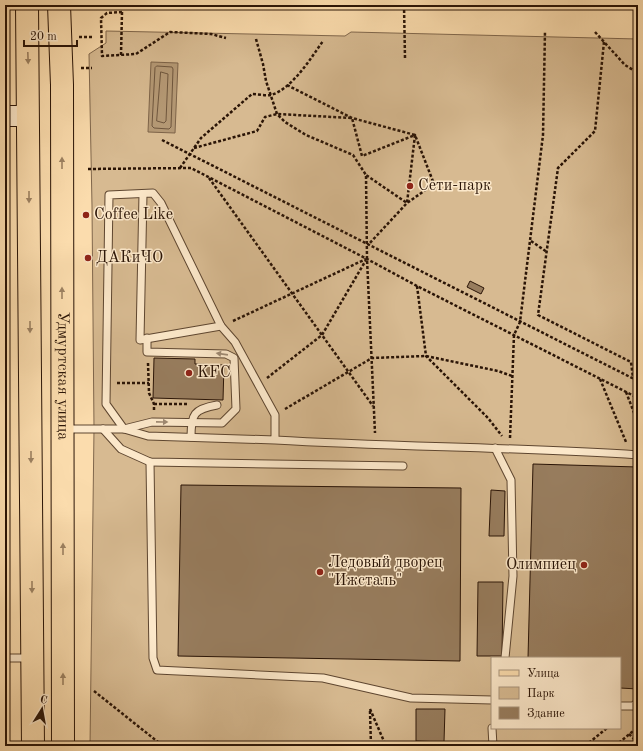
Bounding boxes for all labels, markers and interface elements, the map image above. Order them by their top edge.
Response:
scale bar [24,22,77,48]
text: 20 m [30,31,57,43]
one-way arrow [25,52,31,65]
one-way arrow [59,156,65,169]
place label: Сети-парк [418,178,491,194]
marker: Сети-парк [405,181,415,191]
one-way arrow [26,191,32,204]
place label: Coffee Like [94,207,173,223]
marker: Coffee Like [81,210,91,220]
place label: ДАКиЧО [96,250,163,266]
marker: ДАКиЧО [83,253,93,263]
one-way arrow [59,286,65,299]
street label: Удмуртская улица [54,312,71,440]
one-way arrow [27,321,33,334]
one-way arrow [216,351,229,357]
place label: KFC [197,365,231,381]
marker: KFC [184,368,194,378]
one-way arrow [156,419,169,425]
one-way arrow [28,451,34,464]
one-way arrow [60,542,66,555]
place label: Ледовый дворец "Ижсталь" [328,555,443,589]
place label: Олимпиец [506,557,576,573]
marker: Олимпиец [579,560,589,570]
marker: Ледовый дворец "Ижсталь" [315,567,325,577]
one-way arrow [29,581,35,594]
legend [491,657,621,729]
text: Улица [527,668,560,680]
one-way arrow [60,672,66,685]
text: Парк [527,688,555,700]
north arrow [22,689,62,729]
text: С [39,695,48,707]
text: Здание [527,708,565,720]

